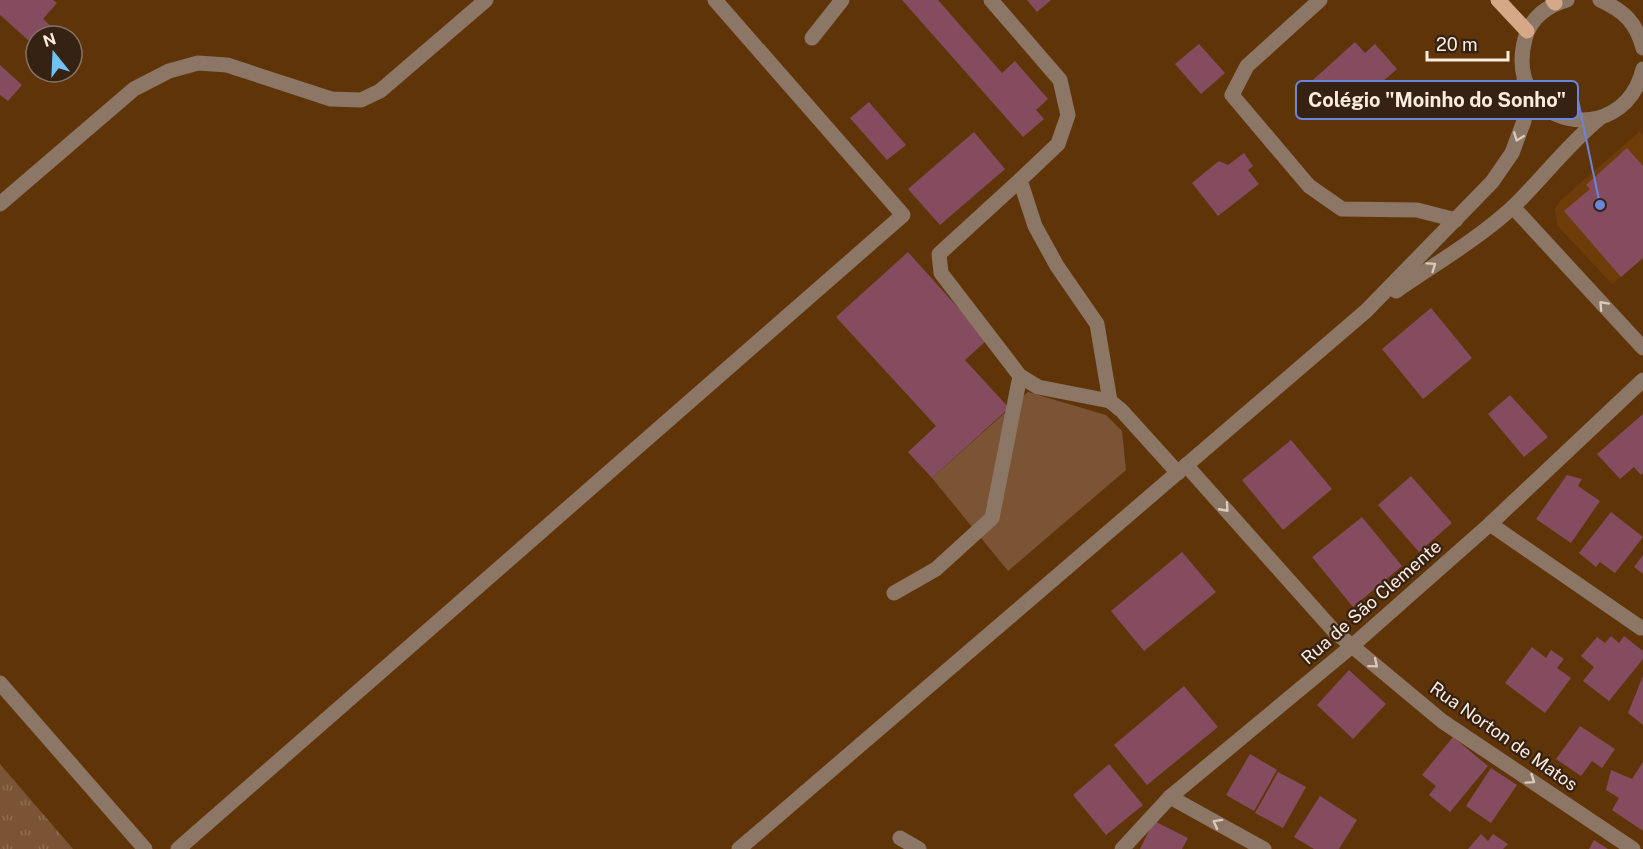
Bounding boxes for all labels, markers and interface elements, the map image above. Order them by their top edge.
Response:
north arrow [24,24,84,84]
scale bar [1427,24,1508,62]
text: N [41,29,58,51]
text: 20 m [1436,34,1478,55]
callout: Colégio "Moinho do Sonho" [1296,81,1578,119]
text: Colégio "Moinho do Sonho" [1308,88,1566,112]
one-way arrow [1512,131,1525,142]
one-way arrow [1425,262,1436,273]
one-way arrow [1599,301,1610,311]
one-way arrow [1218,502,1229,512]
street label: Rua de São Clemente [1297,536,1445,668]
one-way arrow [1367,657,1378,668]
street label: Rua Norton de Matos [1426,677,1582,795]
one-way arrow [1524,773,1535,784]
one-way arrow [1213,819,1223,830]

